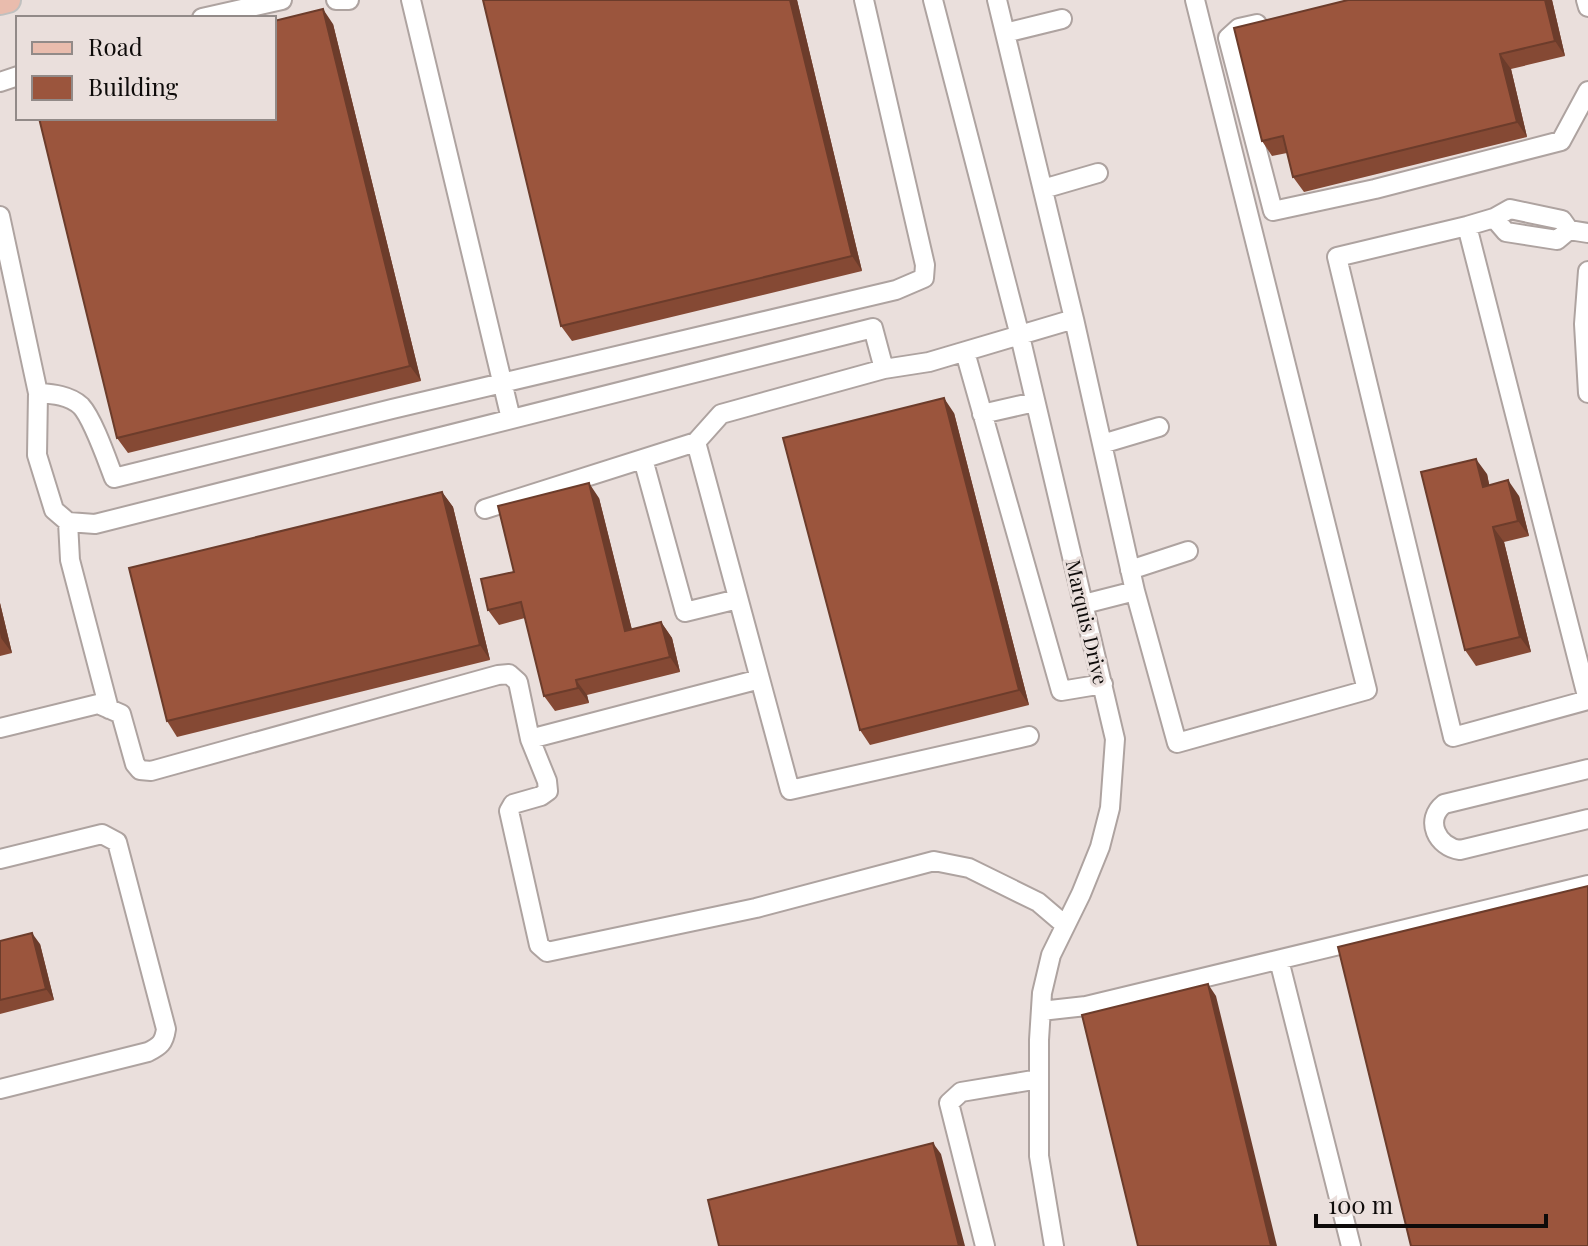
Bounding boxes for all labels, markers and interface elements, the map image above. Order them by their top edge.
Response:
legend [16,16,276,120]
text: Road [88,30,143,62]
text: Building [88,70,179,102]
street label: Marquis Drive [1061,557,1115,687]
scale bar [1316,1178,1546,1228]
text: 100 m [1328,1188,1393,1220]

